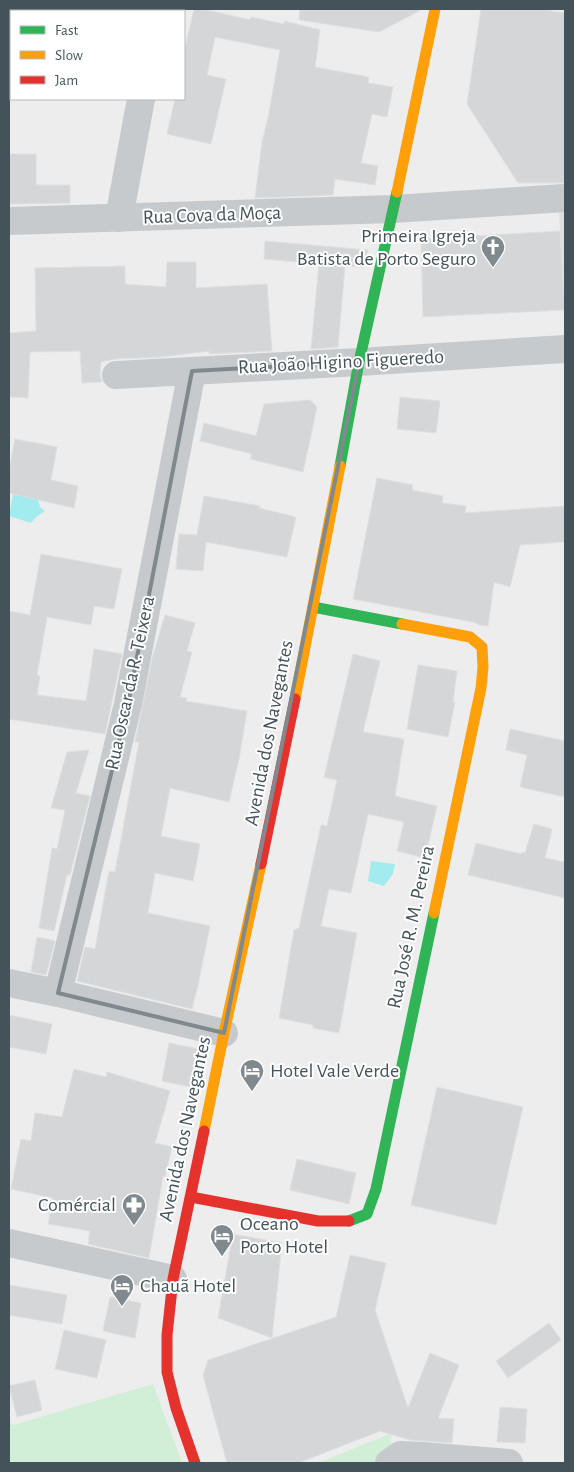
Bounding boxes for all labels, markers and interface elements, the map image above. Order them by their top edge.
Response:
legend [10,10,185,100]
text: Fast [55,23,79,38]
text: Slow [55,48,83,63]
text: Jam [55,73,78,88]
street label: Rua Cova da Moça [142,203,282,227]
place label: Primeira Igreja Batista de Porto Seguro [297,226,476,269]
church icon: Primeira Igreja Batista de Porto Seguro [480,234,506,268]
street label: Rua João Higino Figueredo [237,347,445,377]
street label: Rua Oscar da R. Teixera [102,594,158,772]
street label: Avenida dos Navegantes [241,639,297,827]
street label: Rua José R. M. Pereira [384,844,438,1010]
street label: Avenida dos Navegantes [156,1035,214,1223]
hotel icon: Hotel Vale Verde [239,1058,265,1092]
place label: Hotel Vale Verde [270,1061,399,1081]
pharmacy icon: Comércial [121,1192,147,1226]
place label: Comércial [38,1195,116,1215]
place label: Oceano Porto Hotel [240,1214,328,1257]
hotel icon: Oceano Porto Hotel [209,1223,235,1257]
hotel icon: Chauã Hotel [109,1273,135,1307]
place label: Chauã Hotel [140,1276,236,1296]

